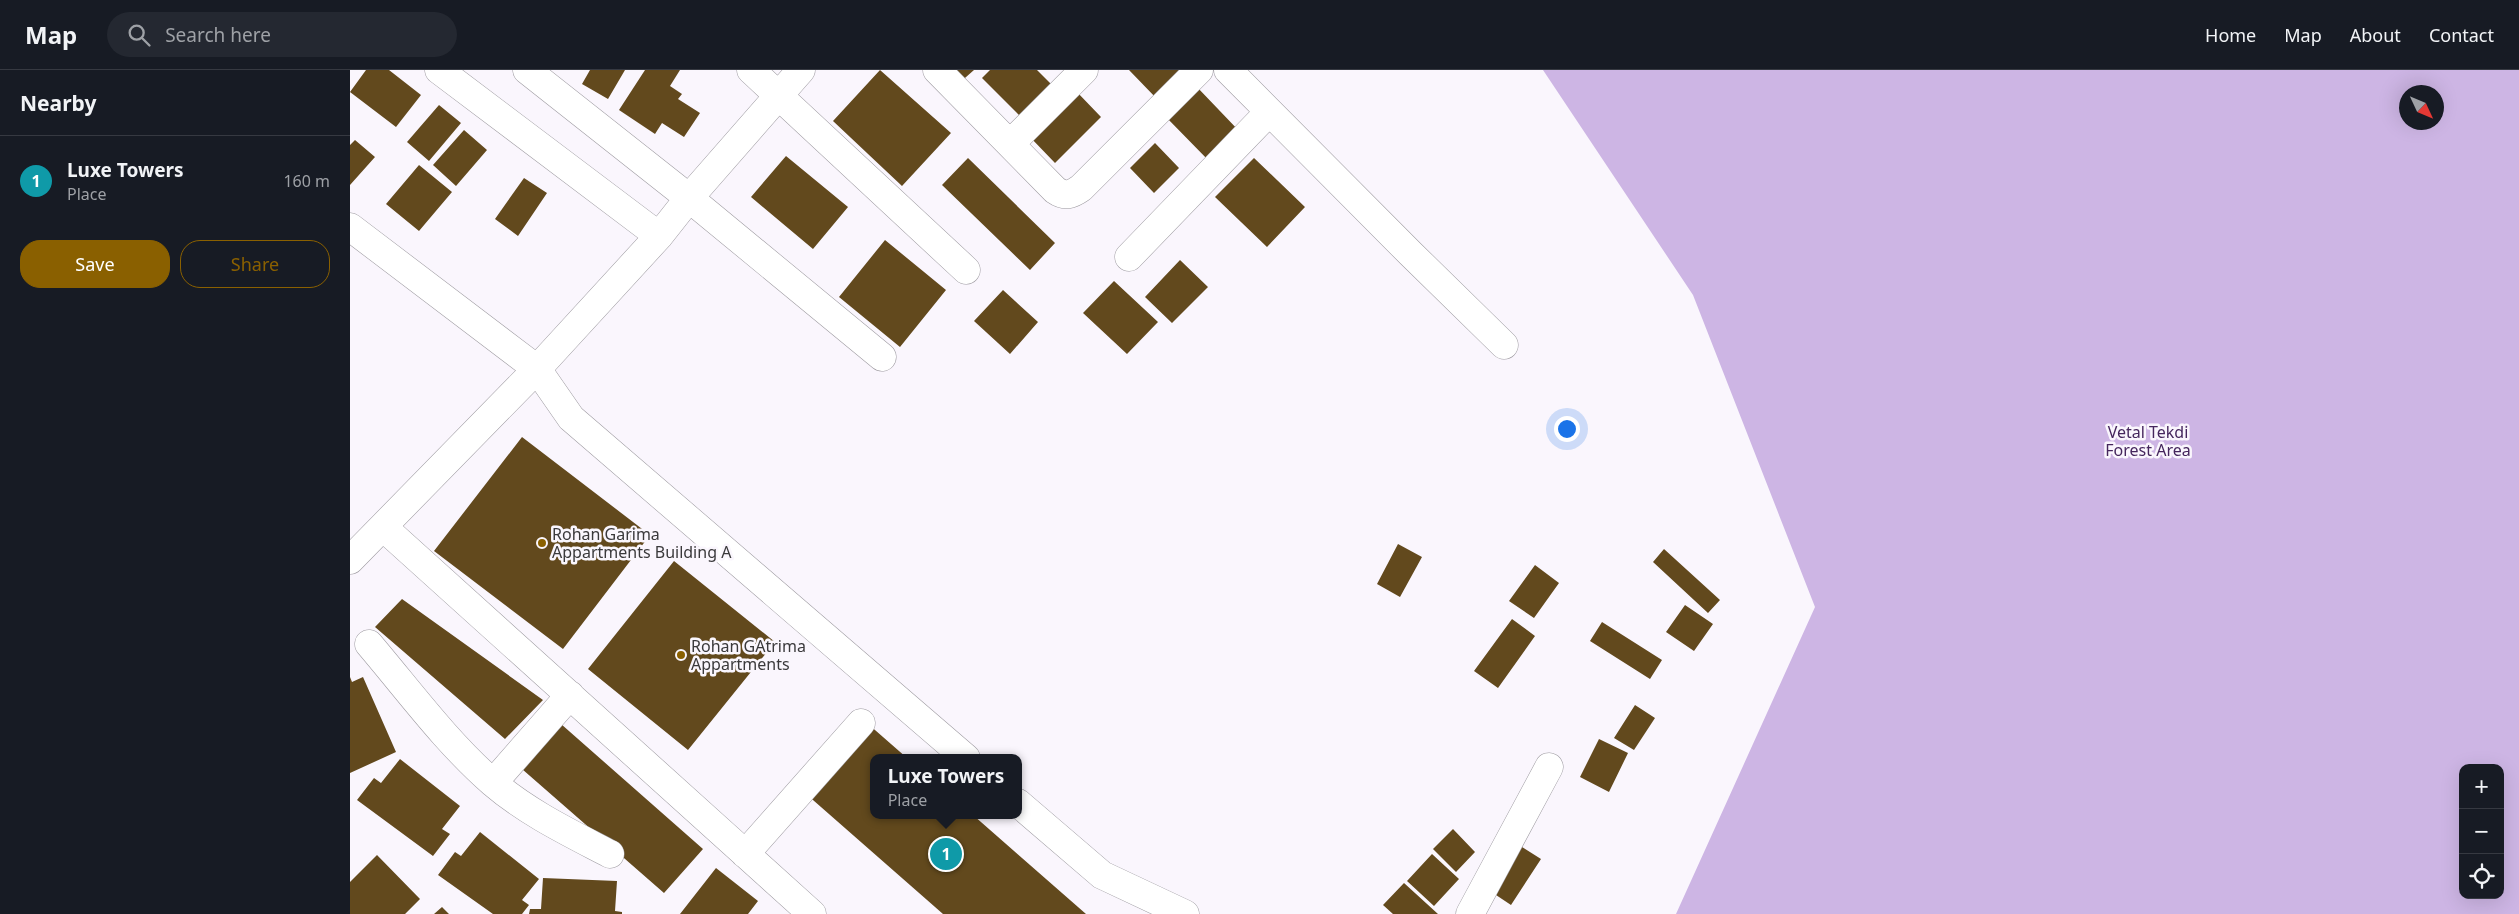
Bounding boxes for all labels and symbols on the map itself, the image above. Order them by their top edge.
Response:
north arrow [2399,85,2444,130]
your location [1554,416,1580,442]
park label: Vetal Tekdi Forest Area [2105,421,2191,461]
place label: Rohan Garima Appartments Building A [552,523,732,563]
marker: Rohan Garima Appartments Building A [536,537,548,549]
place label: Rohan GAtrima Appartments [691,635,806,675]
marker: Rohan GAtrima Appartments [675,649,687,661]
pin: 1 [930,835,962,873]

